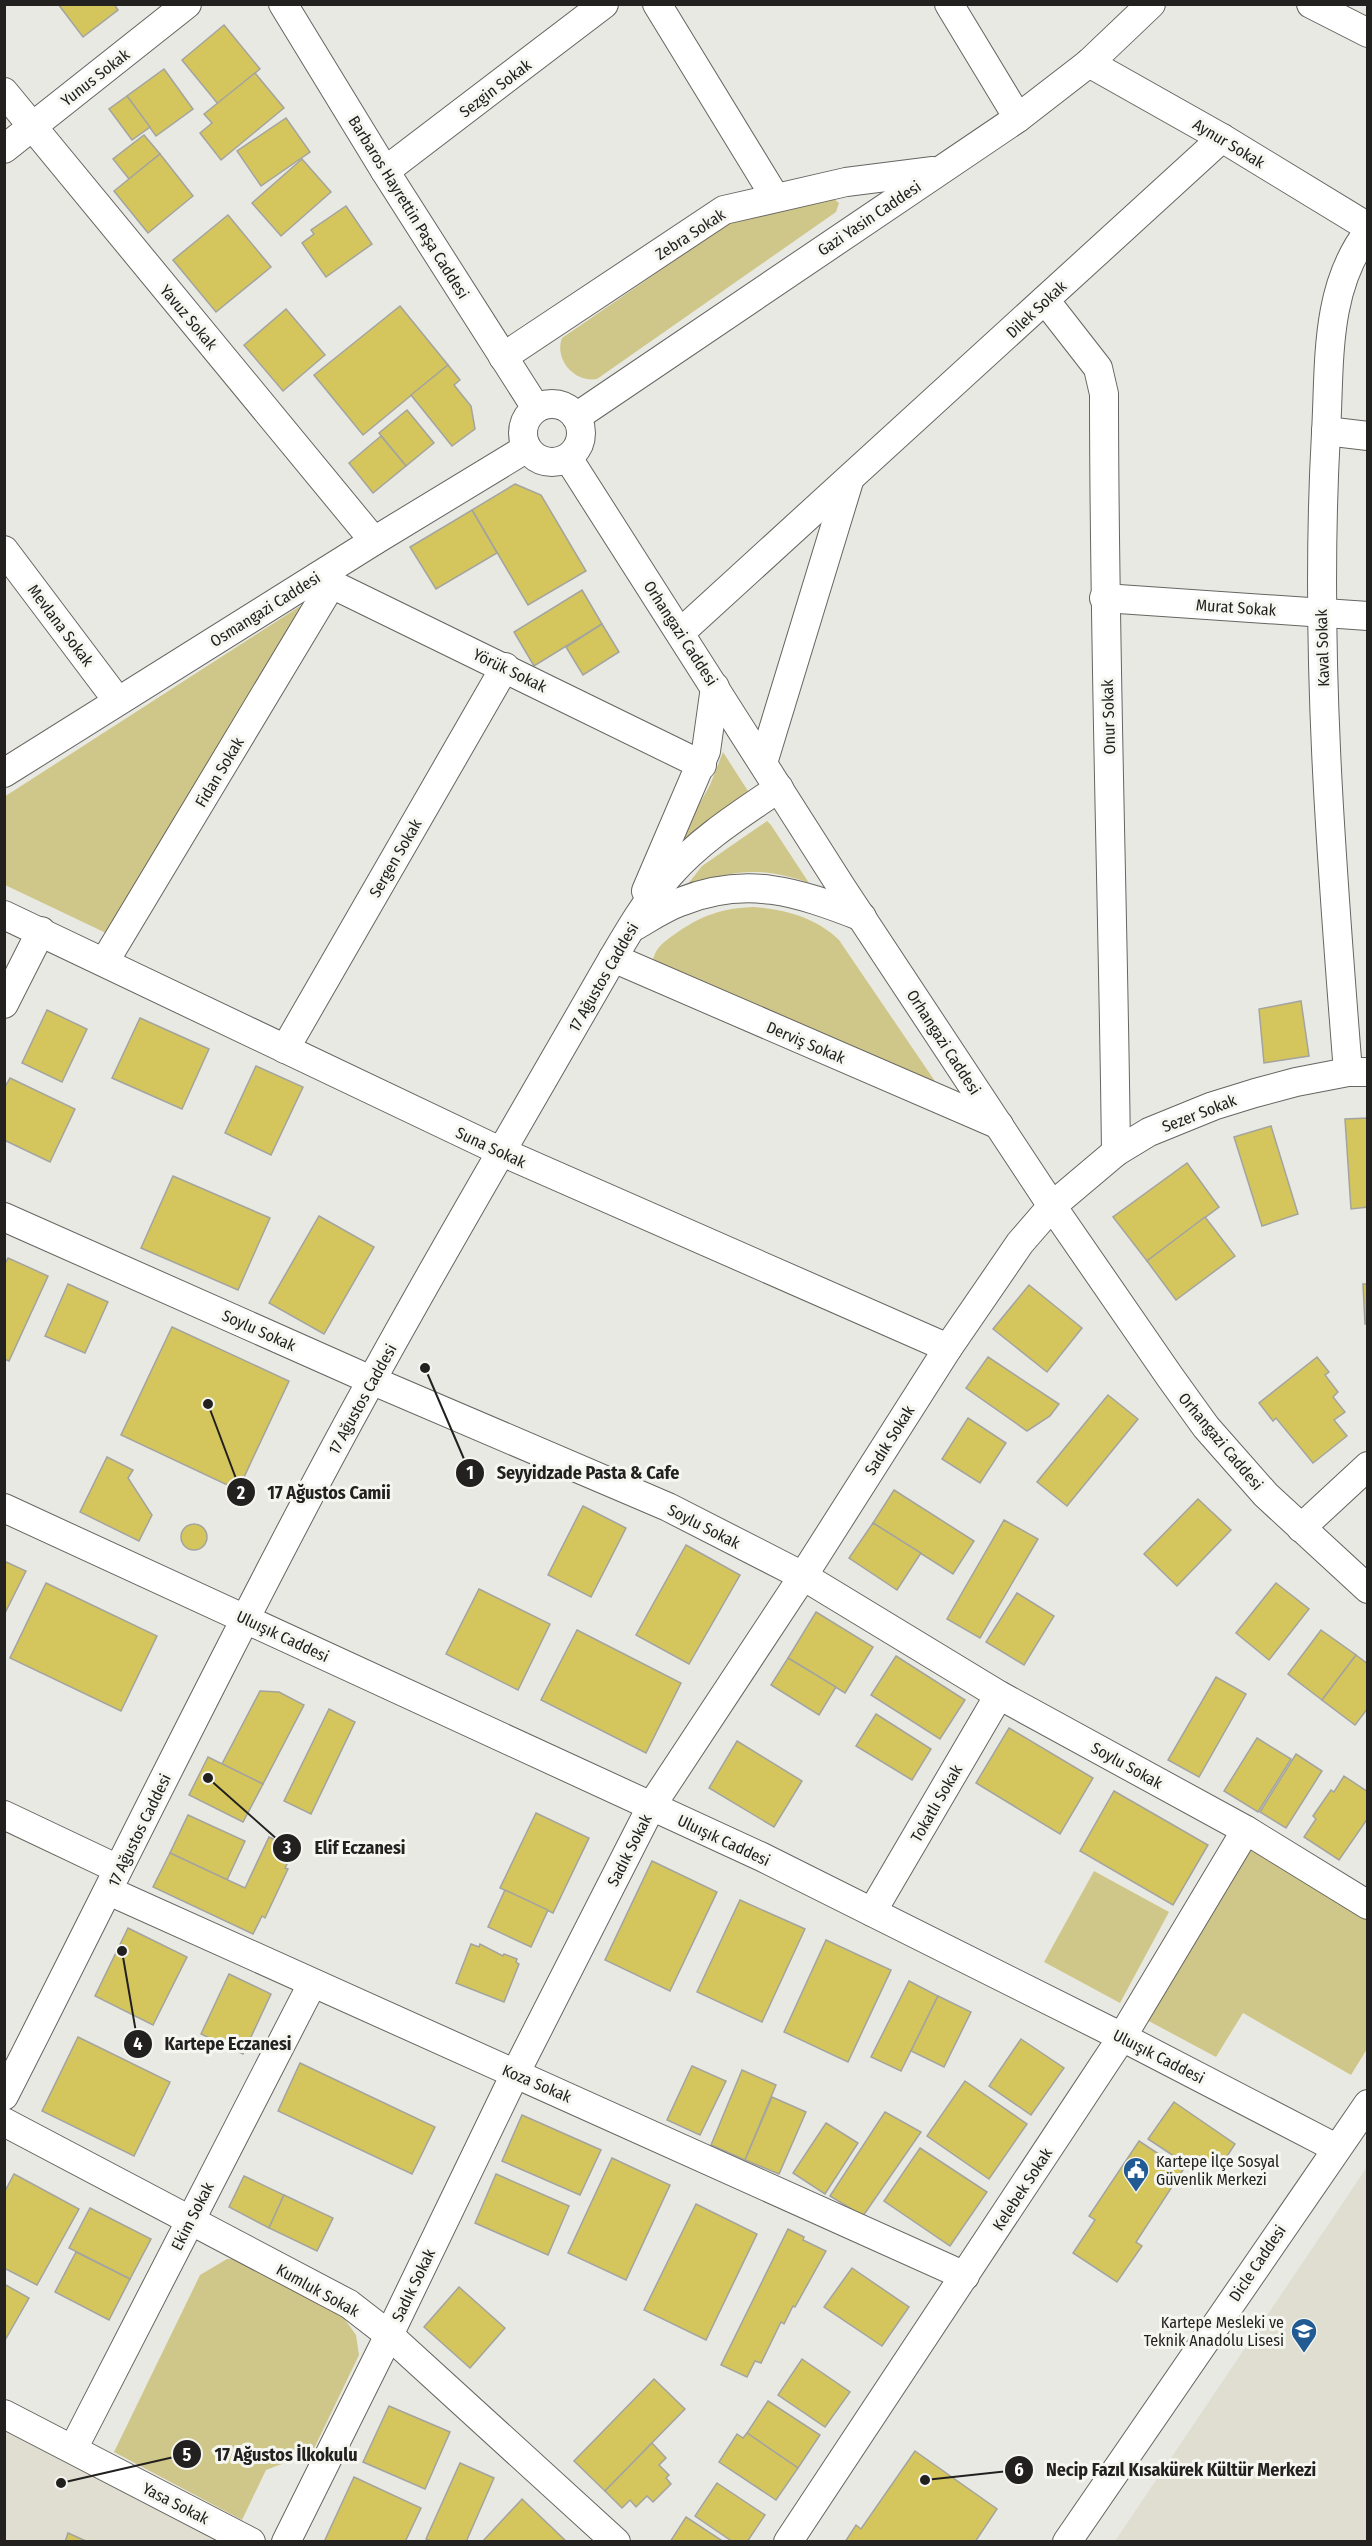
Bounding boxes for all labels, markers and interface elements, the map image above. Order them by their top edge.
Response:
street label: Yunus Sokak [57,44,134,110]
street label: Sezgin Sokak [456,55,535,121]
street label: Barbaros Hayrettin Paşa Caddesi [344,112,473,302]
street label: Aynur Sokak [1189,115,1269,173]
street label: Gazi Yasin Caddesi [814,177,924,260]
street label: Zebra Sokak [652,205,729,264]
street label: Dilek Sokak [1002,276,1071,342]
street label: Yavuz Sokak [156,281,222,354]
street label: Osmangazi Caddesi [207,568,324,651]
street label: Orhangazi Caddesi [640,577,722,689]
street label: Mevlana Sokak [24,581,98,670]
street label: Murat Sokak [1195,595,1277,620]
street label: Kaval Sokak [1312,608,1333,687]
street label: Yörük Sokak [470,644,550,697]
street label: Onur Sokak [1098,679,1119,755]
street label: Fidan Sokak [191,733,248,811]
street label: Sergen Sokak [365,815,426,901]
street label: 17 Ağustos Caddesi [564,919,642,1035]
street label: Orhangazi Caddesi [903,986,985,1098]
street label: Derviş Sokak [764,1017,848,1068]
street label: Sezer Sokak [1159,1090,1240,1136]
street label: Suna Sokak [453,1123,529,1172]
street label: Soylu Sokak [219,1306,299,1355]
street label: 17 Ağustos Caddesi [324,1341,401,1458]
street label: Orhangazi Caddesi [1174,1389,1267,1494]
street label: Sadık Sokak [861,1402,919,1479]
callout: Seyyidzade Pasta & Cafe [455,1455,692,1491]
text: 1 [466,1462,474,1484]
text: Seyyidzade Pasta & Cafe [497,1462,679,1484]
callout: 17 Ağustos Camii [226,1474,403,1510]
text: 2 [236,1482,245,1504]
text: 17 Ağustos Camii [267,1482,391,1504]
street label: Soylu Sokak [664,1500,744,1553]
street label: Uluışık Caddesi [234,1607,332,1666]
street label: Soylu Sokak [1088,1738,1166,1793]
street label: Tokatlı Sokak [907,1761,966,1845]
street label: 17 Ağustos Caddesi [104,1771,175,1890]
street label: Sadık Sokak [603,1810,656,1889]
street label: Uluışık Caddesi [675,1811,773,1870]
callout: Elif Eczanesi [272,1830,417,1866]
text: 3 [282,1837,292,1859]
text: Elif Eczanesi [314,1837,406,1859]
street label: Uluışık Caddesi [1110,2025,1208,2088]
callout: Kartepe Eczanesi [123,2026,304,2062]
text: 4 [133,2033,143,2055]
text: Kartepe Eczanesi [164,2033,292,2055]
street label: Koza Sokak [499,2060,575,2107]
street label: Kelebek Sokak [989,2144,1056,2234]
place label: Kartepe İlçe Sosyal Güvenlik Merkezi [1156,2152,1279,2189]
public building icon: Kartepe İlçe Sosyal Güvenlik Merkezi [1121,2155,1151,2193]
street label: Ekim Sokak [167,2178,218,2253]
street label: Dicle Caddesi [1225,2222,1290,2305]
street label: Sadık Sokak [388,2245,439,2325]
street label: Kumluk Sokak [273,2260,363,2321]
place label: Kartepe Mesleki ve Teknik Anadolu Lisesi [1144,2313,1284,2350]
school or university icon: Kartepe Mesleki ve Teknik Anadolu Lisesi [1289,2316,1319,2354]
callout: 17 Ağustos İlkokulu [172,2436,369,2472]
text: 5 [183,2444,192,2466]
text: 17 Ağustos İlkokulu [215,2444,357,2466]
callout: Necip Fazıl Kısakürek Kültür Merkezi [1004,2452,1328,2488]
text: 6 [1014,2459,1024,2481]
text: Necip Fazıl Kısakürek Kültür Merkezi [1046,2459,1316,2481]
street label: Yasa Sokak [140,2479,212,2528]

